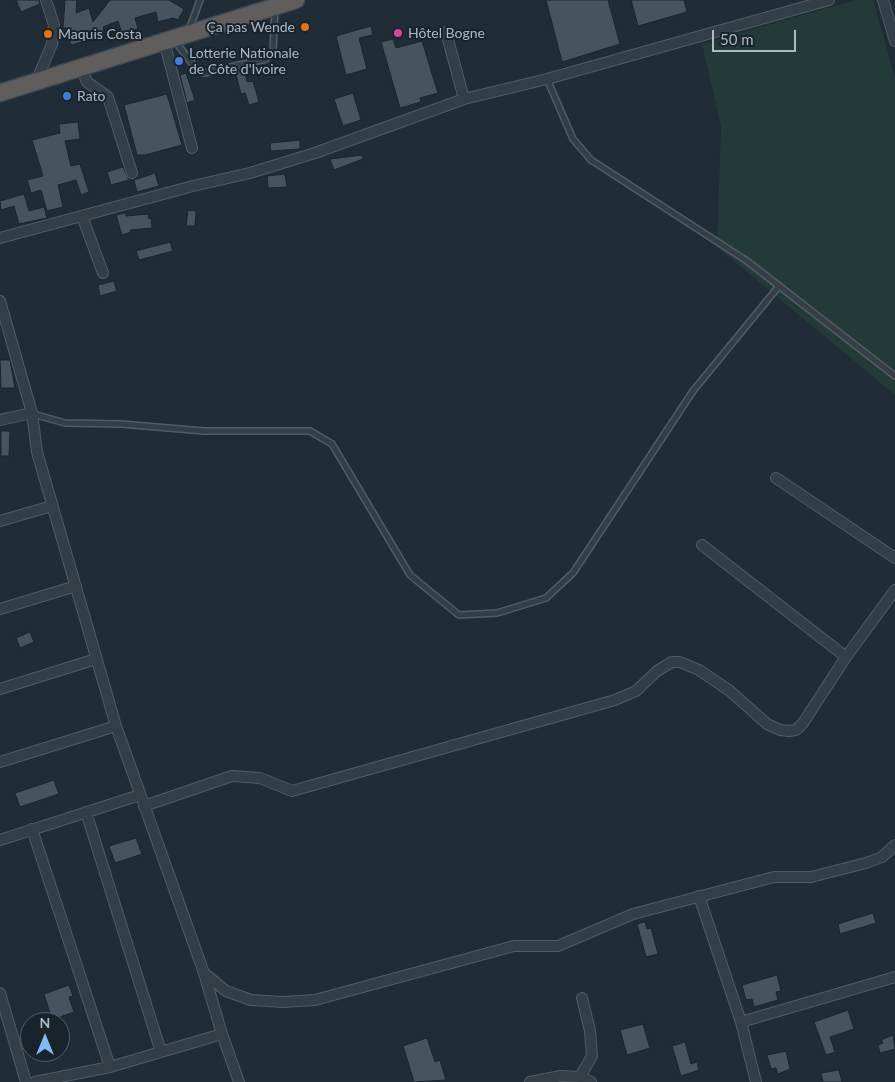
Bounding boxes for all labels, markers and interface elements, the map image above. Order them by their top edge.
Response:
place label: Ça pas Wende [207,19,295,35]
scale bar [715,20,799,52]
marker: Ça pas Wende [299,21,311,33]
place label: Hôtel Bogne [408,25,485,41]
place label: Maquis Costa [58,26,142,42]
marker: Hôtel Bogne [392,27,404,39]
marker: Maquis Costa [42,28,54,40]
text: 50 m [720,30,754,48]
place label: Lotterie Nationale de Côte d'Ivoire [189,45,299,78]
marker: Lotterie Nationale de Côte d'Ivoire [173,55,185,67]
place label: Rato [77,88,105,104]
marker: Rato [61,90,73,102]
north arrow [20,1012,70,1062]
text: N [40,1014,50,1031]

